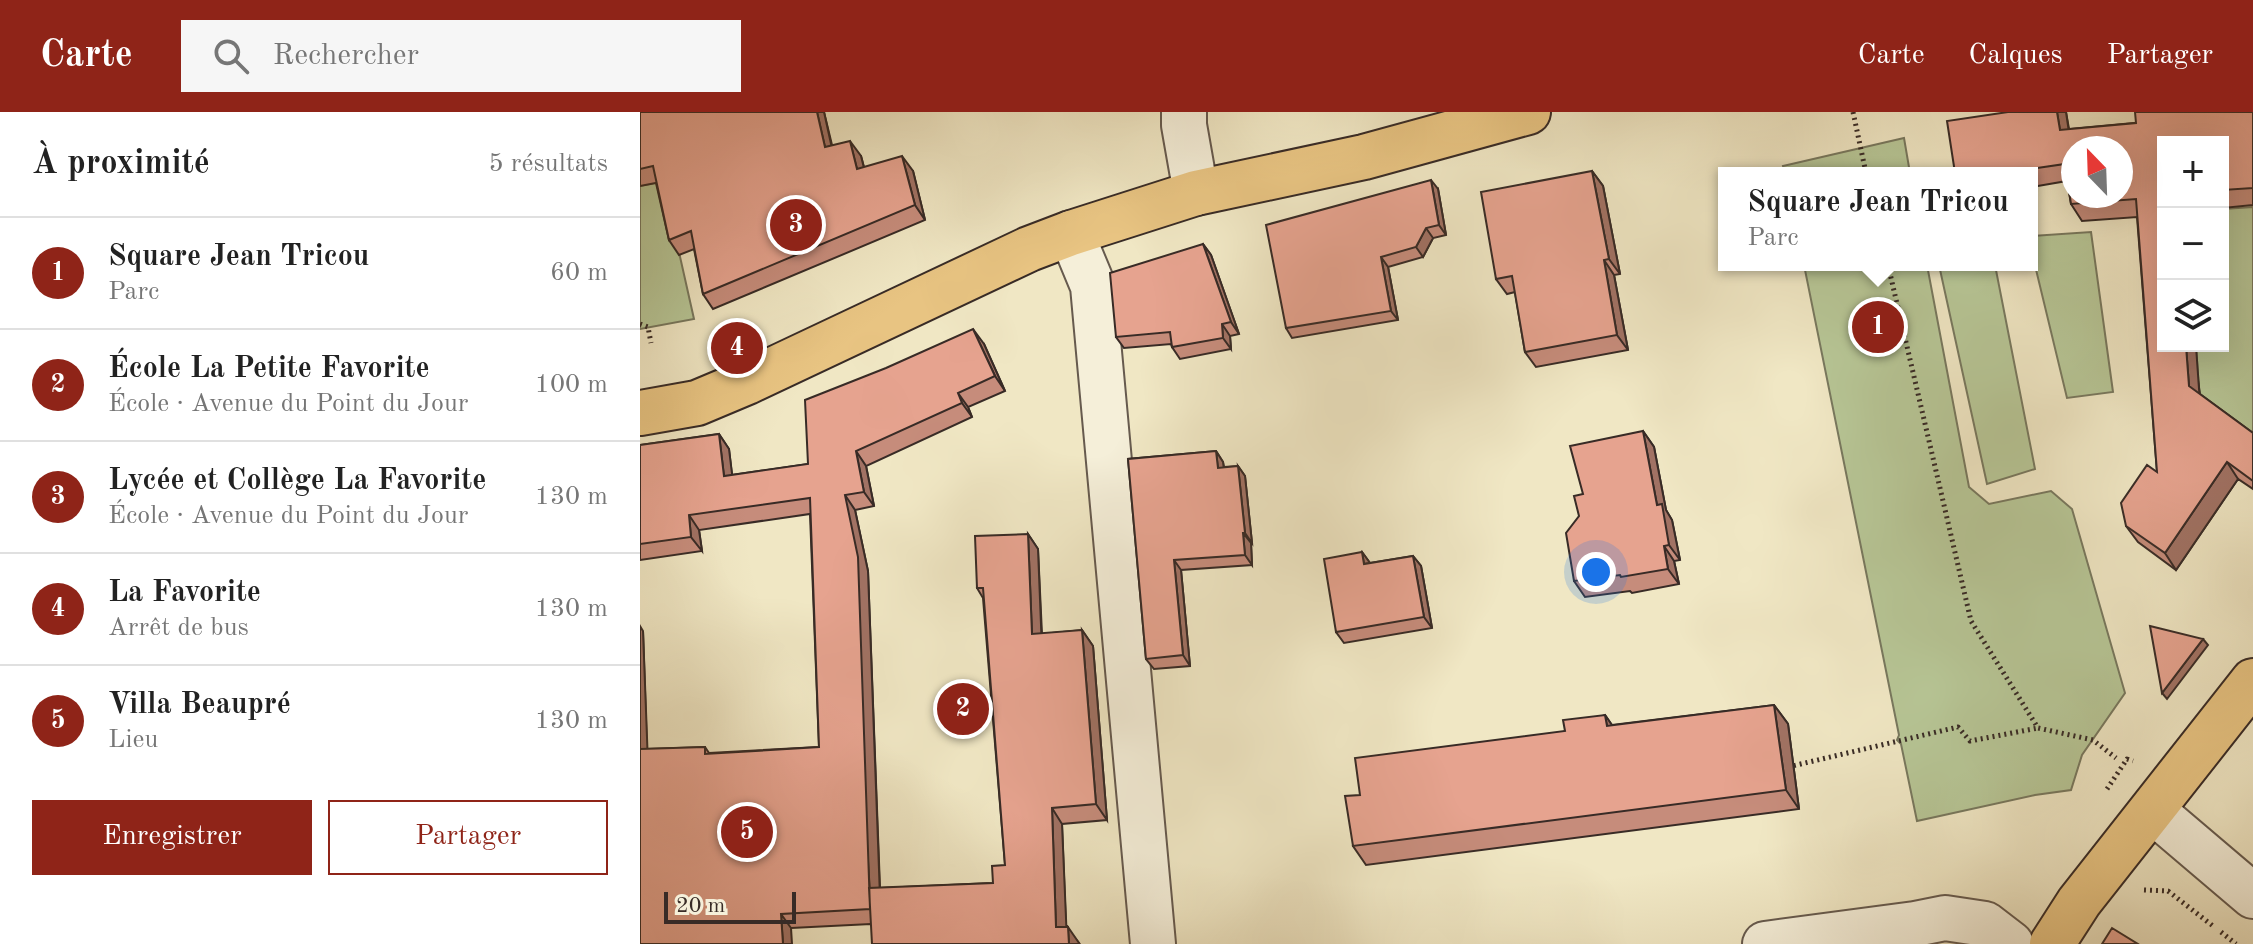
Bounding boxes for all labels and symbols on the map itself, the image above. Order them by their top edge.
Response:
north arrow [2061,136,2133,208]
pin: 3 [770,195,822,255]
pin: 1 [1852,297,1904,357]
pin: 4 [711,318,763,378]
your location [1576,552,1616,592]
pin: 2 [937,679,989,739]
pin: 5 [721,802,773,862]
scale bar [664,888,796,924]

